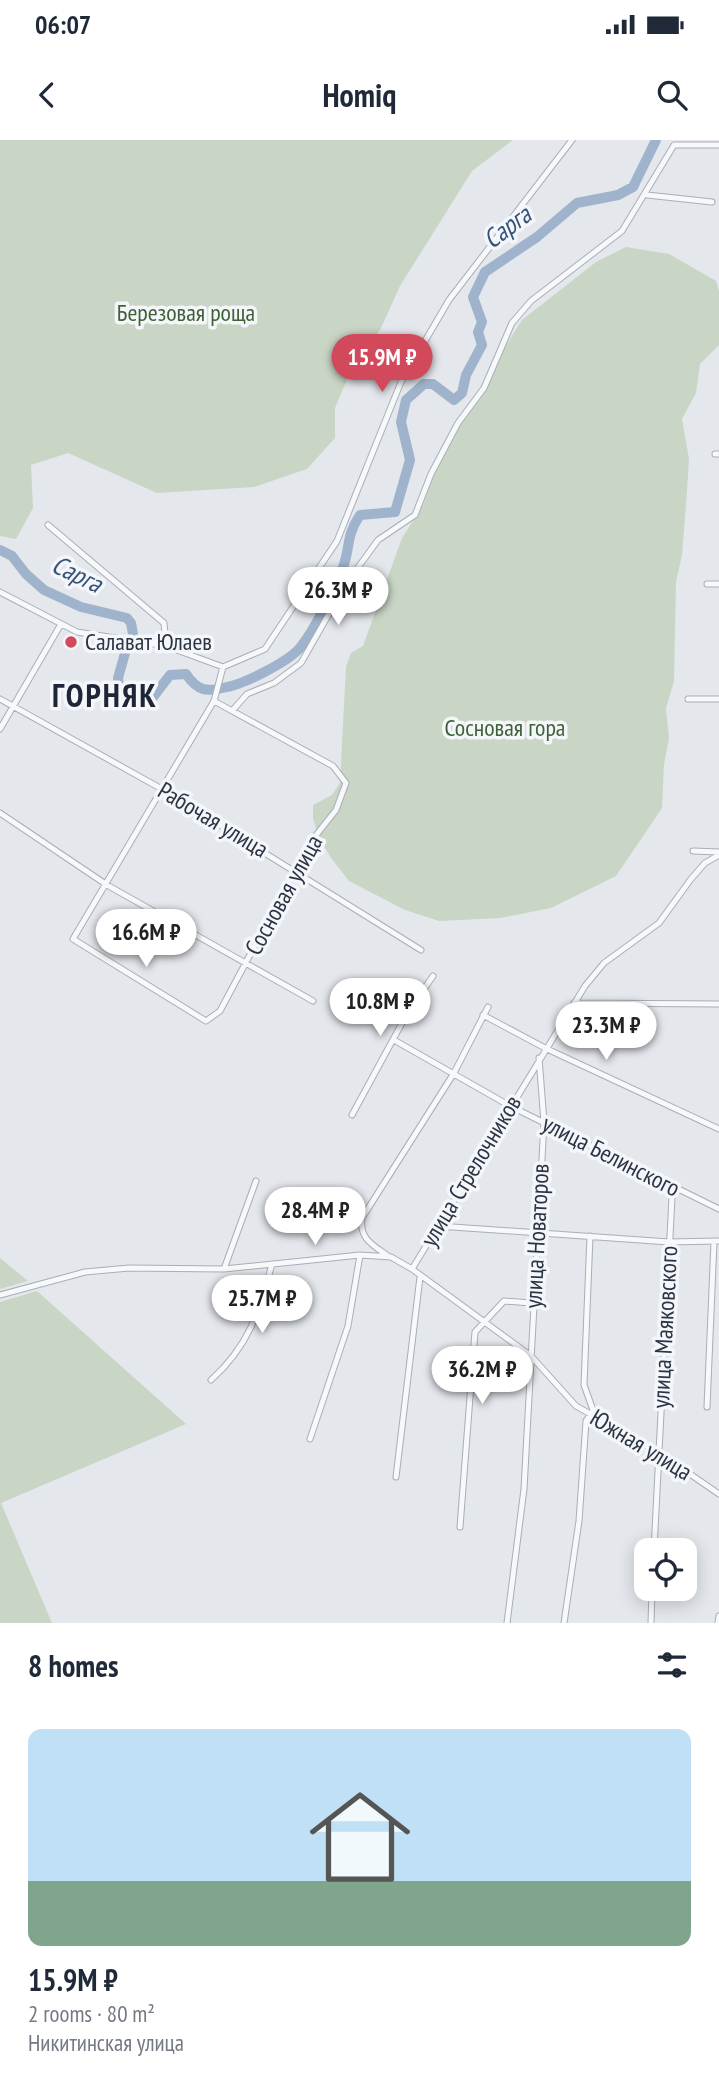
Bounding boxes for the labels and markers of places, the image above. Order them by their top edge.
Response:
pin: 15.9M ₽ [317,334,447,394]
pin: 26.3M ₽ [273,568,403,627]
place label: Салават Юлаев [85,626,212,657]
marker: Салават Юлаев [63,634,79,650]
pin: 16.6M ₽ [81,910,211,969]
pin: 10.8M ₽ [315,978,445,1038]
pin: 23.3M ₽ [541,1002,671,1062]
pin: 28.4M ₽ [250,1188,380,1247]
pin: 25.7M ₽ [197,1276,327,1335]
pin: 36.2M ₽ [417,1346,547,1406]

